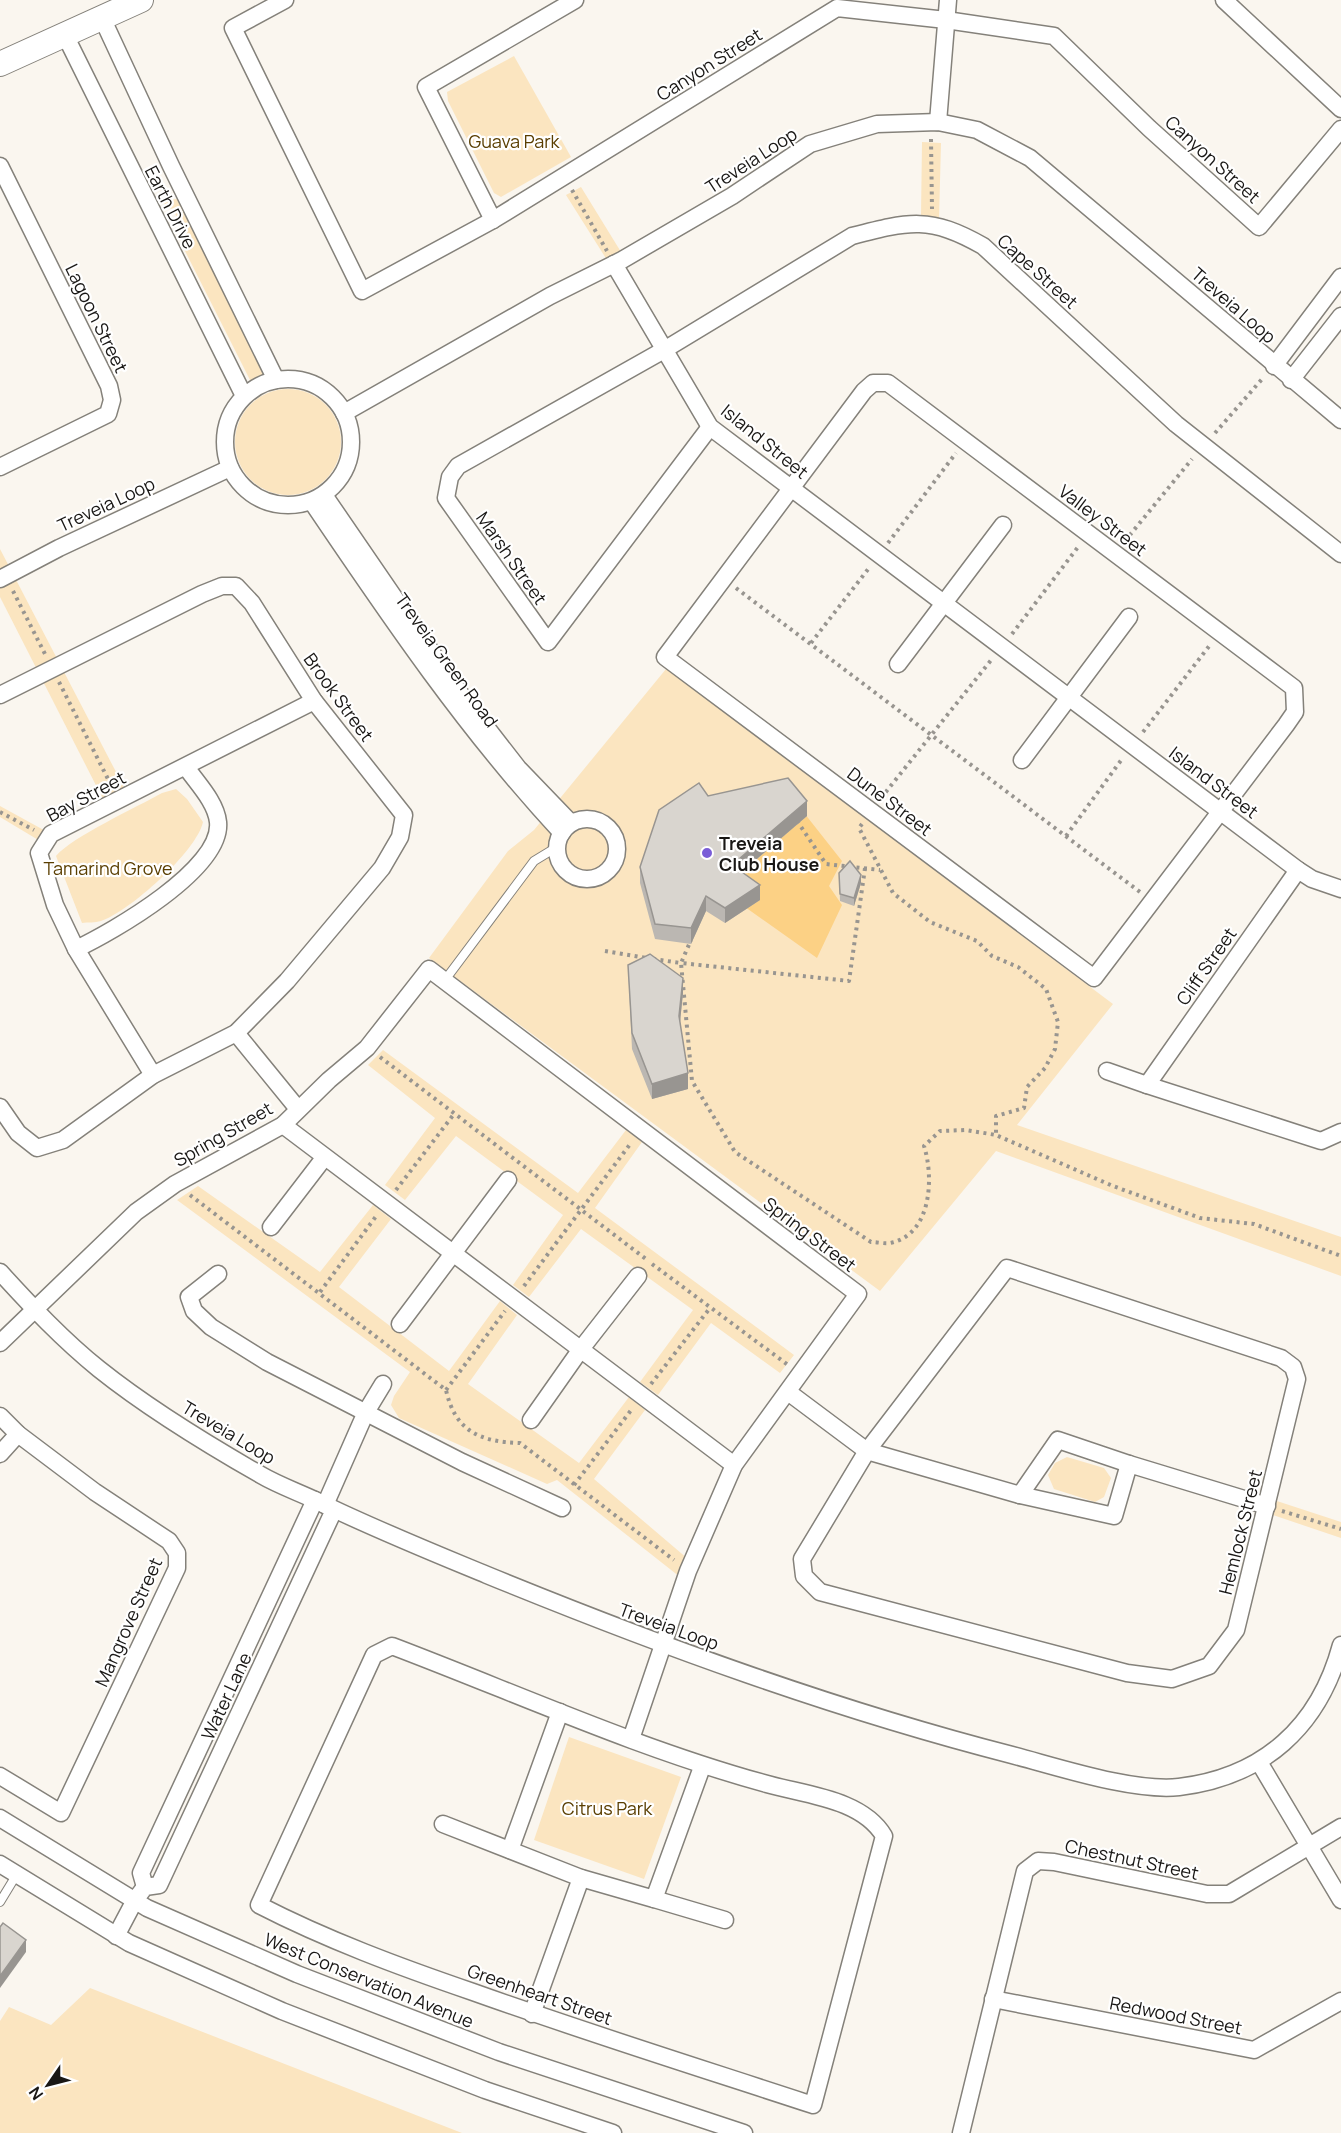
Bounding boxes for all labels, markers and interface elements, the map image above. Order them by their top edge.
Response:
street label: Canyon Street [652,22,766,106]
street label: Canyon Street [1160,110,1266,208]
street label: Treveia Loop [701,121,801,199]
park label: Guava Park [468,129,561,153]
street label: Earth Drive [140,161,202,253]
street label: Cape Street [993,228,1083,314]
street label: Lagoon Street [60,260,134,376]
street label: Treveia Loop [1187,262,1281,348]
street label: Island Street [716,398,814,484]
street label: Treveia Loop [54,471,158,537]
street label: Valley Street [1054,479,1152,561]
street label: Marsh Street [471,507,553,609]
street label: Treveia Green Road [390,588,504,732]
street label: Brook Street [299,648,379,746]
street label: Island Street [1165,741,1263,823]
street label: Dune Street [843,761,937,841]
street label: Bay Street [42,765,130,827]
place label: Treveia Club House [719,831,819,876]
marker: Treveia Club House [700,846,714,860]
park label: Tamarind Grove [44,856,172,880]
street label: Cliff Street [1170,922,1242,1010]
street label: Spring Street [169,1096,277,1172]
street label: Spring Street [759,1191,861,1277]
street label: Treveia Loop [178,1395,280,1469]
street label: Hemlock Street [1213,1467,1267,1597]
street label: Mangrove Street [89,1554,167,1690]
street label: Treveia Loop [616,1597,722,1655]
street label: Water Lane [195,1648,257,1744]
park label: Citrus Park [562,1796,653,1820]
street label: Chestnut Street [1063,1833,1201,1885]
street label: West Conservation Avenue [261,1927,477,2033]
street label: Greenheart Street [464,1958,616,2030]
street label: Redwood Street [1108,1990,1244,2040]
north arrow [18,2055,78,2115]
text: N [23,2083,48,2105]

